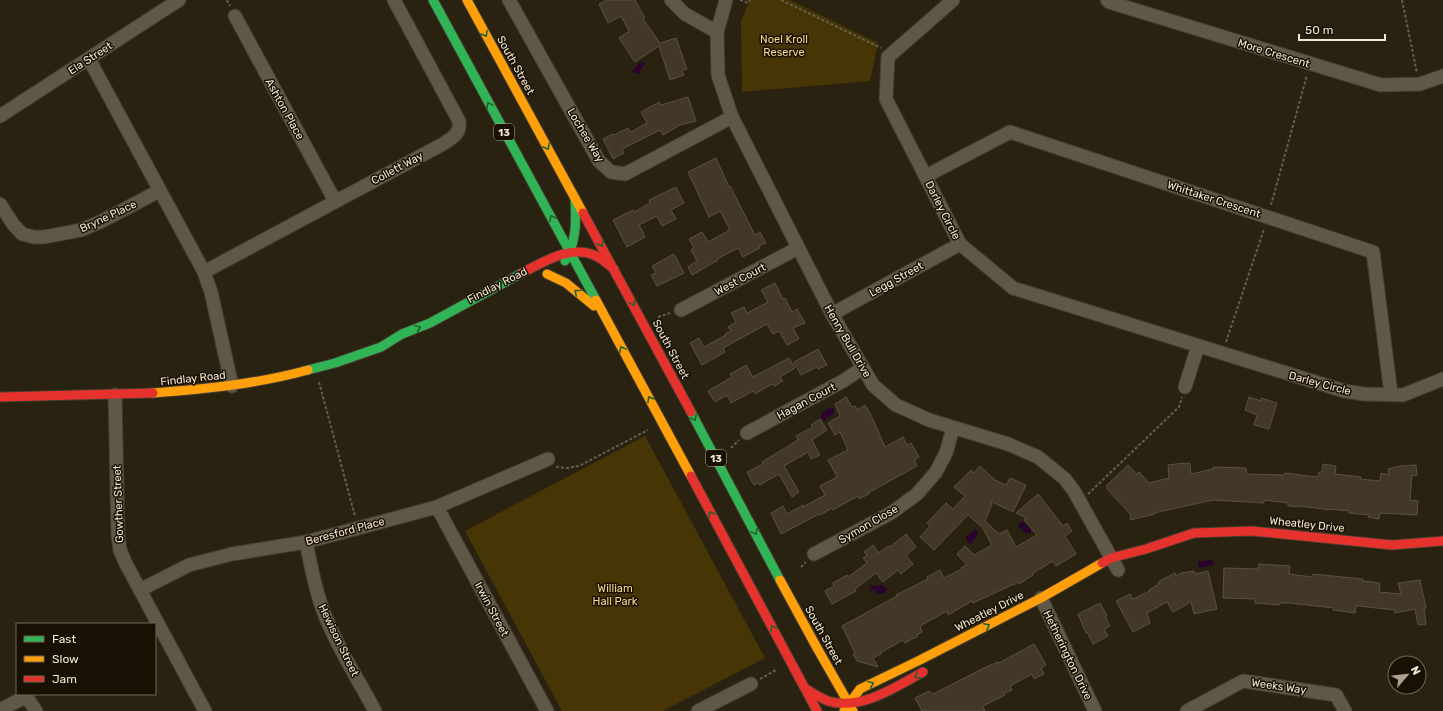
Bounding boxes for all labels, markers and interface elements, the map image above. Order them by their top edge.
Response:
scale bar [1299,16,1385,42]
text: 50 m [1305,23,1333,37]
one-way arrow [481,30,488,37]
park label: Noel Kroll Reserve [760,33,808,59]
street label: South Street [494,34,537,98]
street label: More Crescent [1236,36,1312,71]
street label: Ela Street [66,39,115,77]
street label: Ashton Place [262,77,307,142]
one-way arrow [486,102,494,109]
street label: Lochee Way [564,106,607,165]
road number: 13 [494,124,514,140]
one-way arrow [543,143,550,150]
street label: Collett Way [369,149,425,188]
street label: Whittaker Crescent [1166,178,1263,221]
street label: Darley Circle [922,179,963,242]
street label: Bryne Place [78,198,139,235]
one-way arrow [550,215,557,223]
one-way arrow [596,240,604,247]
street label: Legg Street [867,259,926,300]
street label: West Court [712,260,769,298]
street label: Findlay Road [465,265,529,306]
one-way arrow [575,289,582,296]
one-way arrow [628,299,635,306]
street label: Henry Bull Drive [821,303,874,380]
street label: South Street [649,317,692,382]
one-way arrow [413,325,421,333]
one-way arrow [620,345,627,353]
street label: Findlay Road [160,369,226,388]
street label: Darley Circle [1287,369,1352,398]
street label: Hagan Court [775,380,838,422]
one-way arrow [647,396,654,403]
one-way arrow [690,413,697,421]
road number: 13 [706,450,726,466]
street label: Gowther Street [111,464,126,543]
street label: Symon Close [836,502,900,547]
one-way arrow [709,510,716,518]
street label: Wheatley Drive [1269,514,1345,535]
street label: Beresford Place [304,515,386,548]
one-way arrow [751,528,758,536]
street label: Irwin Street [472,580,512,639]
park label: William Hall Park [593,582,638,608]
street label: Wheatley Drive [953,589,1026,634]
street label: Hewison Street [316,602,362,679]
street label: South Street [802,604,845,668]
street label: Hetherington Drive [1040,608,1095,702]
legend [16,623,156,695]
one-way arrow [983,623,990,631]
one-way arrow [770,625,778,632]
text: Fast [52,632,76,646]
text: Slow [52,652,79,666]
north arrow [1387,655,1427,695]
text: N [1408,664,1423,677]
one-way arrow [914,671,921,679]
text: Jam [52,672,77,686]
street label: Weeks Way [1251,676,1307,697]
one-way arrow [866,681,874,689]

